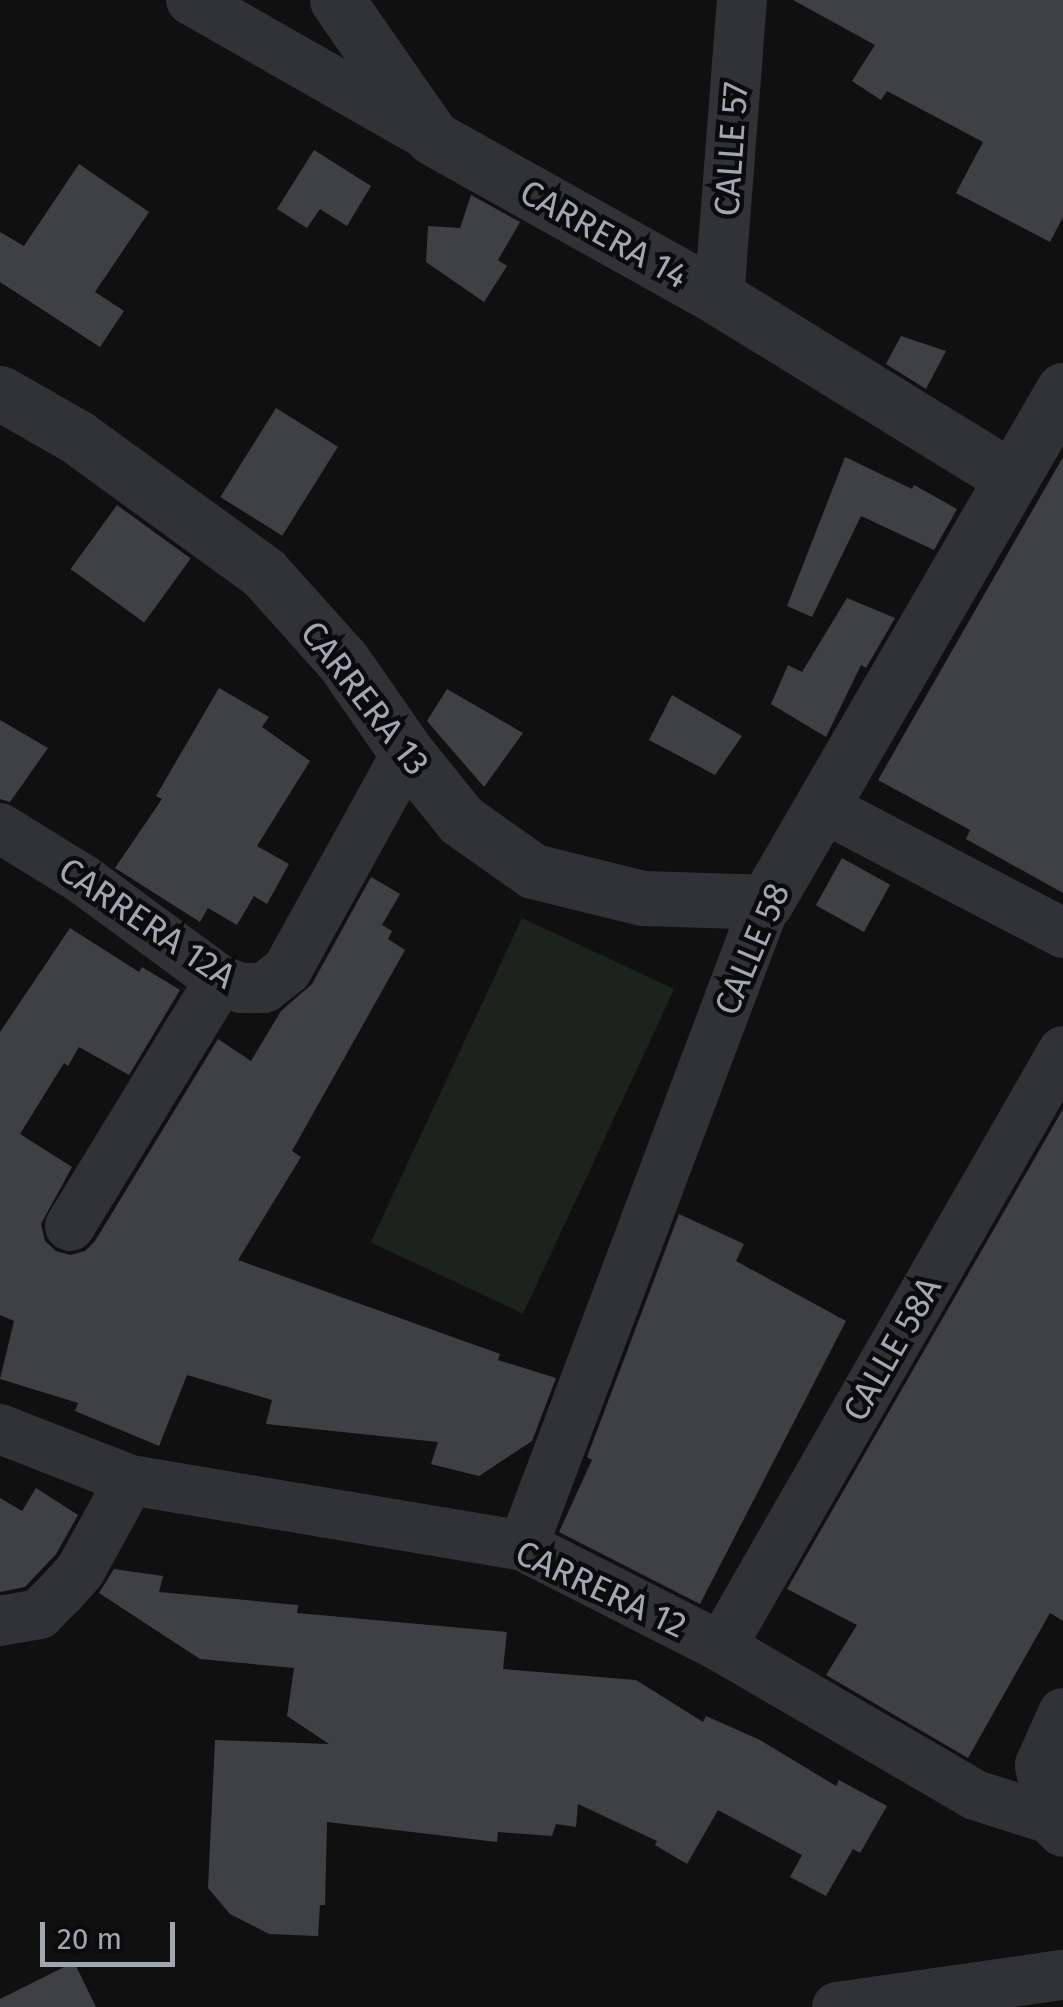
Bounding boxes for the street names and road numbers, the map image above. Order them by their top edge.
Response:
street label: CALLE 57 [705,80,757,218]
street label: CARRERA 14 [513,171,695,297]
street label: CARRERA 13 [292,613,438,783]
street label: CARRERA 12A [51,849,243,997]
street label: CALLE 58 [705,877,799,1021]
street label: CALLE 58A [834,1269,950,1429]
street label: CARRERA 12 [509,1531,693,1647]

